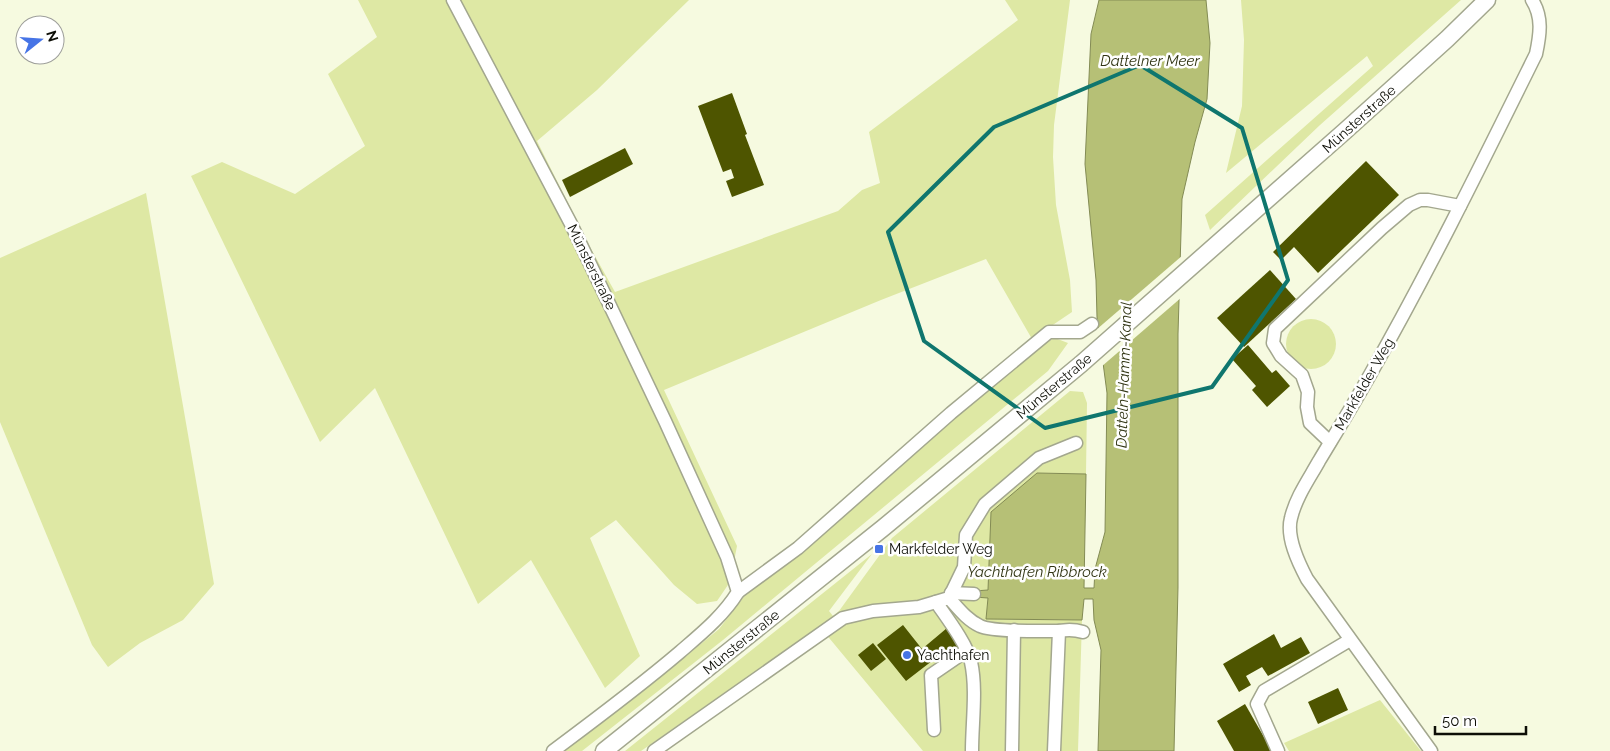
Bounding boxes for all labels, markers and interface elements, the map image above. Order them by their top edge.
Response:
north arrow [15,15,65,65]
text: N [43,29,62,44]
water label: Dattelner Meer [1100,52,1201,70]
street label: Münsterstraße [1319,82,1399,156]
street label: Münsterstraße [564,222,620,312]
water label: Datteln-Hamm-Kanal [1112,302,1136,448]
street label: Markfelder Weg [1331,335,1397,433]
street label: Münsterstraße [1013,350,1095,422]
place label: Markfelder Weg [889,541,993,557]
marker: Markfelder Weg [873,543,885,555]
water label: Yachthafen Ribbrock [967,563,1107,581]
street label: Münsterstraße [700,606,782,678]
place label: Yachthafen [917,647,989,663]
marker: Yachthafen [901,649,913,661]
scale bar [1435,704,1526,736]
text: 50 m [1442,712,1477,730]

